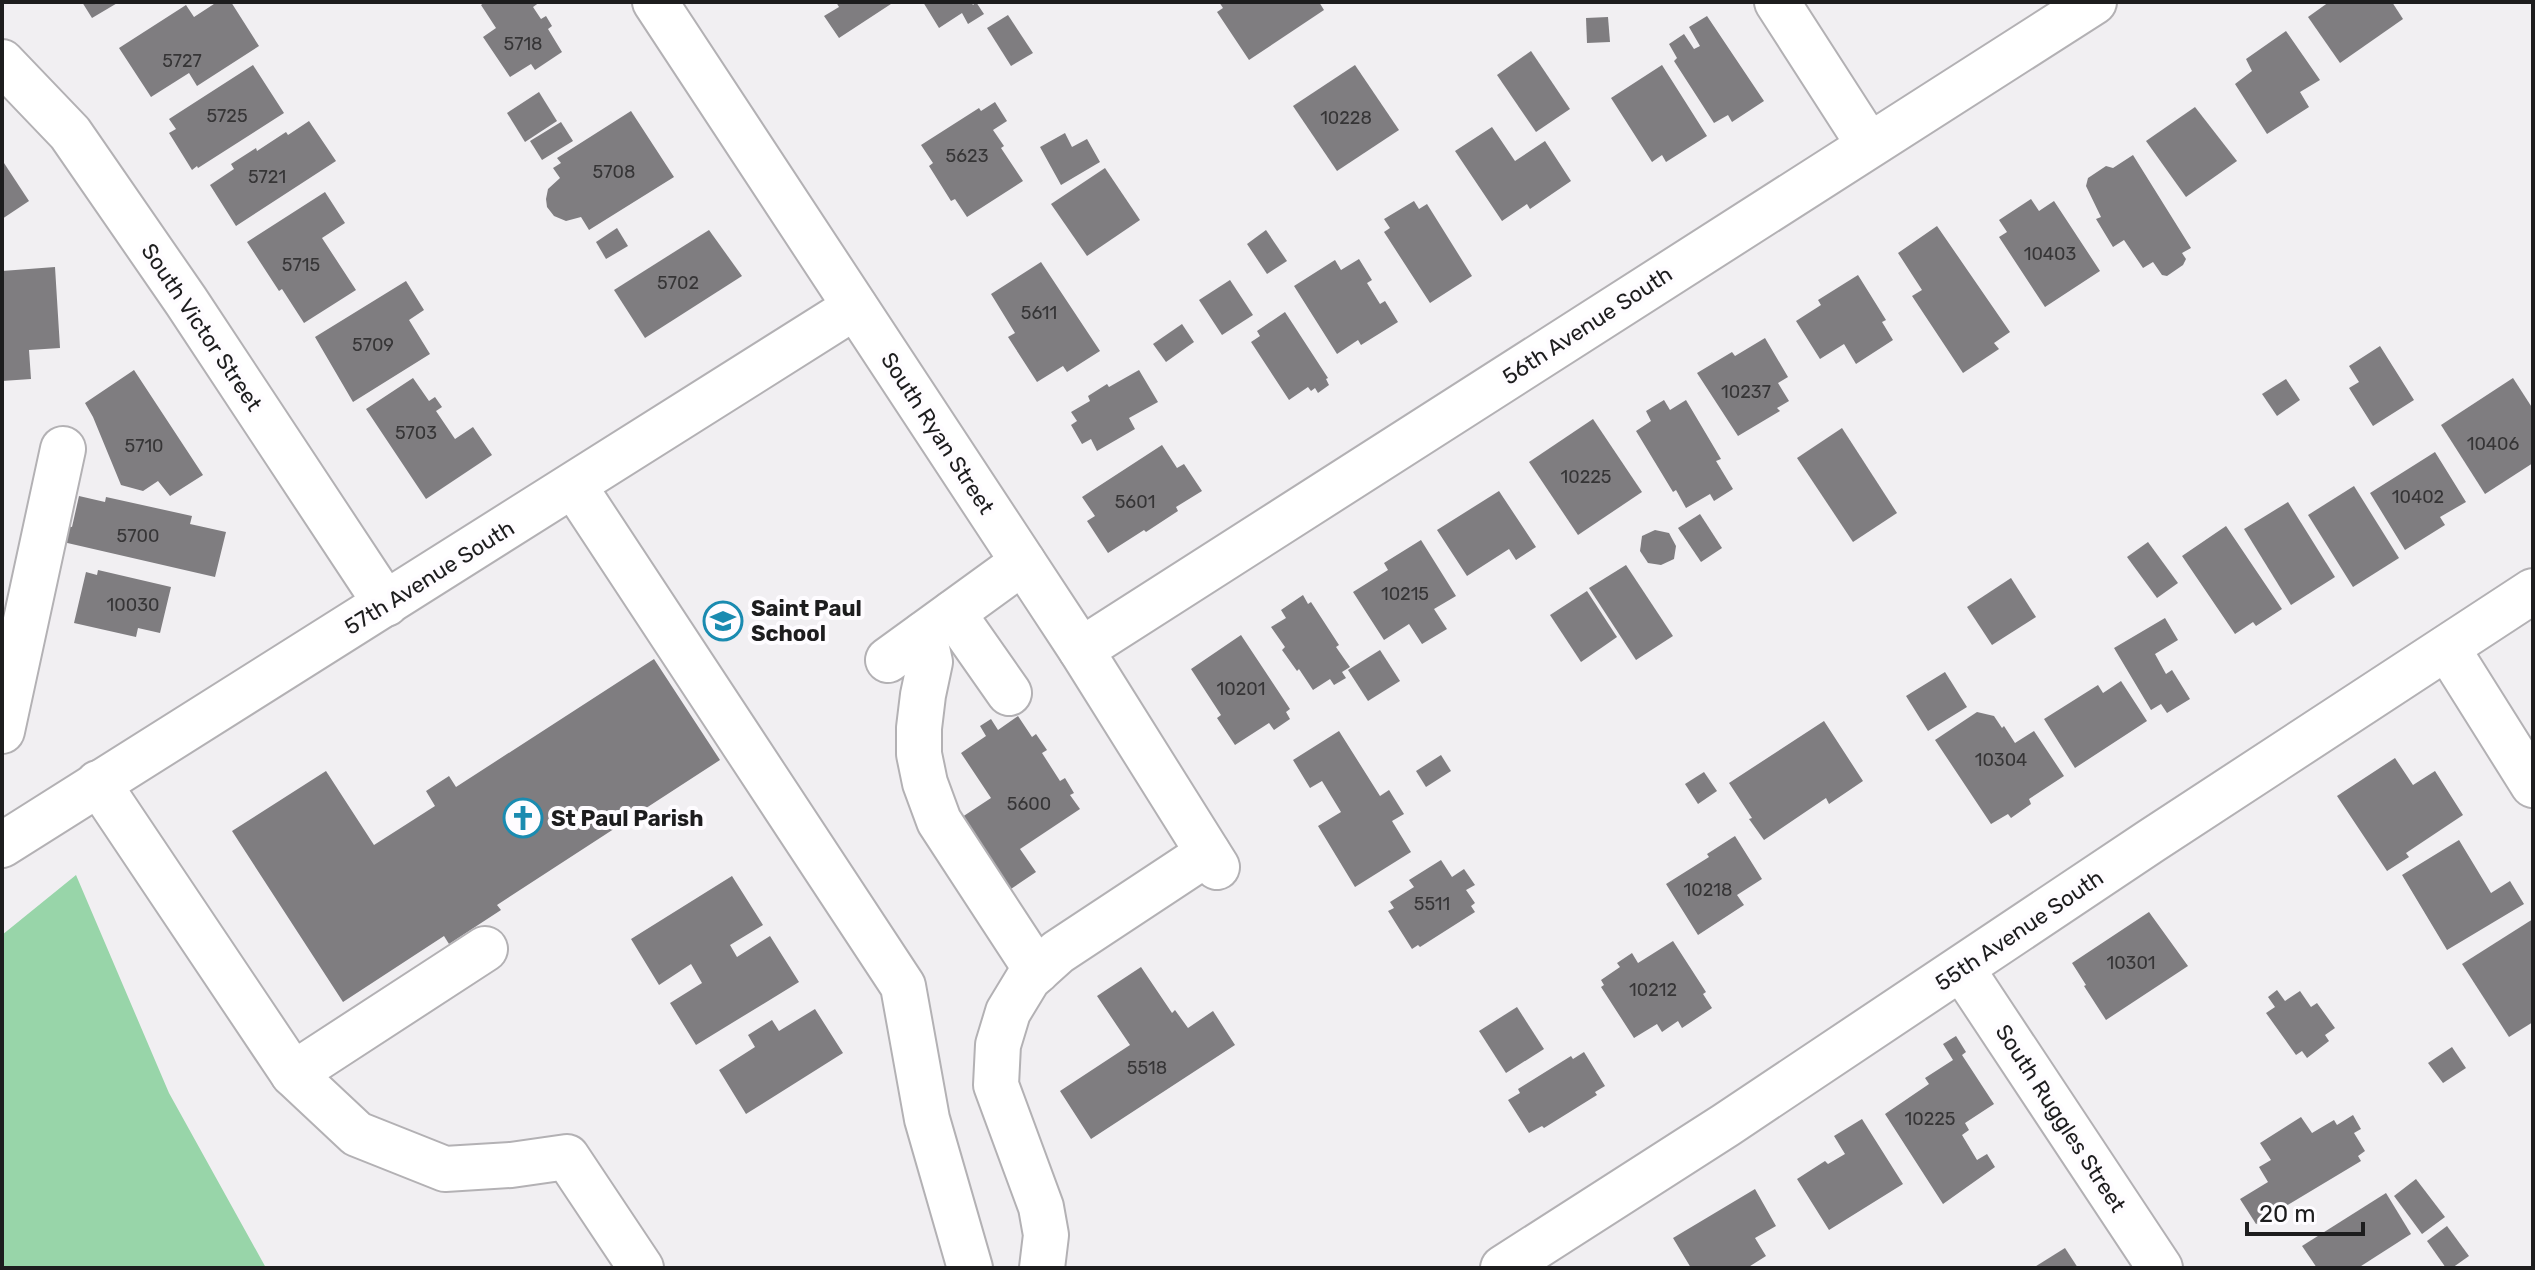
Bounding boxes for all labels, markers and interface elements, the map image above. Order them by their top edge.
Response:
house number: 5718 [503,33,543,55]
house number: 5727 [162,50,202,72]
house number: 5725 [206,105,248,127]
house number: 10228 [1320,107,1372,129]
house number: 5623 [946,145,988,167]
house number: 5708 [593,161,635,183]
house number: 5721 [248,166,286,188]
street label: South Victor Street [136,238,268,416]
house number: 10403 [2024,243,2076,265]
house number: 5715 [282,254,320,276]
street label: 56th Avenue South [1497,260,1677,390]
house number: 5702 [657,272,699,294]
house number: 5611 [1021,302,1057,324]
house number: 5709 [352,334,394,356]
street label: South Ryan Street [875,347,1000,520]
house number: 10237 [1721,381,1771,403]
house number: 5703 [395,422,437,444]
house number: 10406 [2467,433,2519,455]
house number: 5710 [124,435,164,457]
house number: 10225 [1561,466,1611,488]
house number: 10402 [2392,486,2444,508]
house number: 5601 [1115,491,1155,513]
street label: 57th Avenue South [339,514,519,641]
house number: 5700 [117,525,159,547]
house number: 10215 [1381,583,1429,605]
house number: 10030 [107,594,159,616]
place label: Saint Paul School [751,595,862,647]
school or university icon: Saint Paul School [702,600,744,642]
house number: 10201 [1217,678,1265,700]
house number: 10304 [1975,749,2027,771]
house number: 5600 [1007,793,1051,815]
church icon: St Paul Parish [502,797,544,839]
place label: St Paul Parish [551,805,704,832]
street label: 55th Avenue South [1930,864,2108,997]
house number: 10218 [1684,879,1732,901]
house number: 5511 [1414,893,1450,915]
house number: 10301 [2106,952,2156,974]
house number: 10212 [1629,979,1677,1001]
street label: South Ruggles Street [1990,1019,2132,1218]
house number: 5518 [1127,1057,1167,1079]
house number: 10225 [1905,1108,1955,1130]
scale bar [2247,1186,2363,1236]
text: 20 m [2259,1200,2316,1228]

